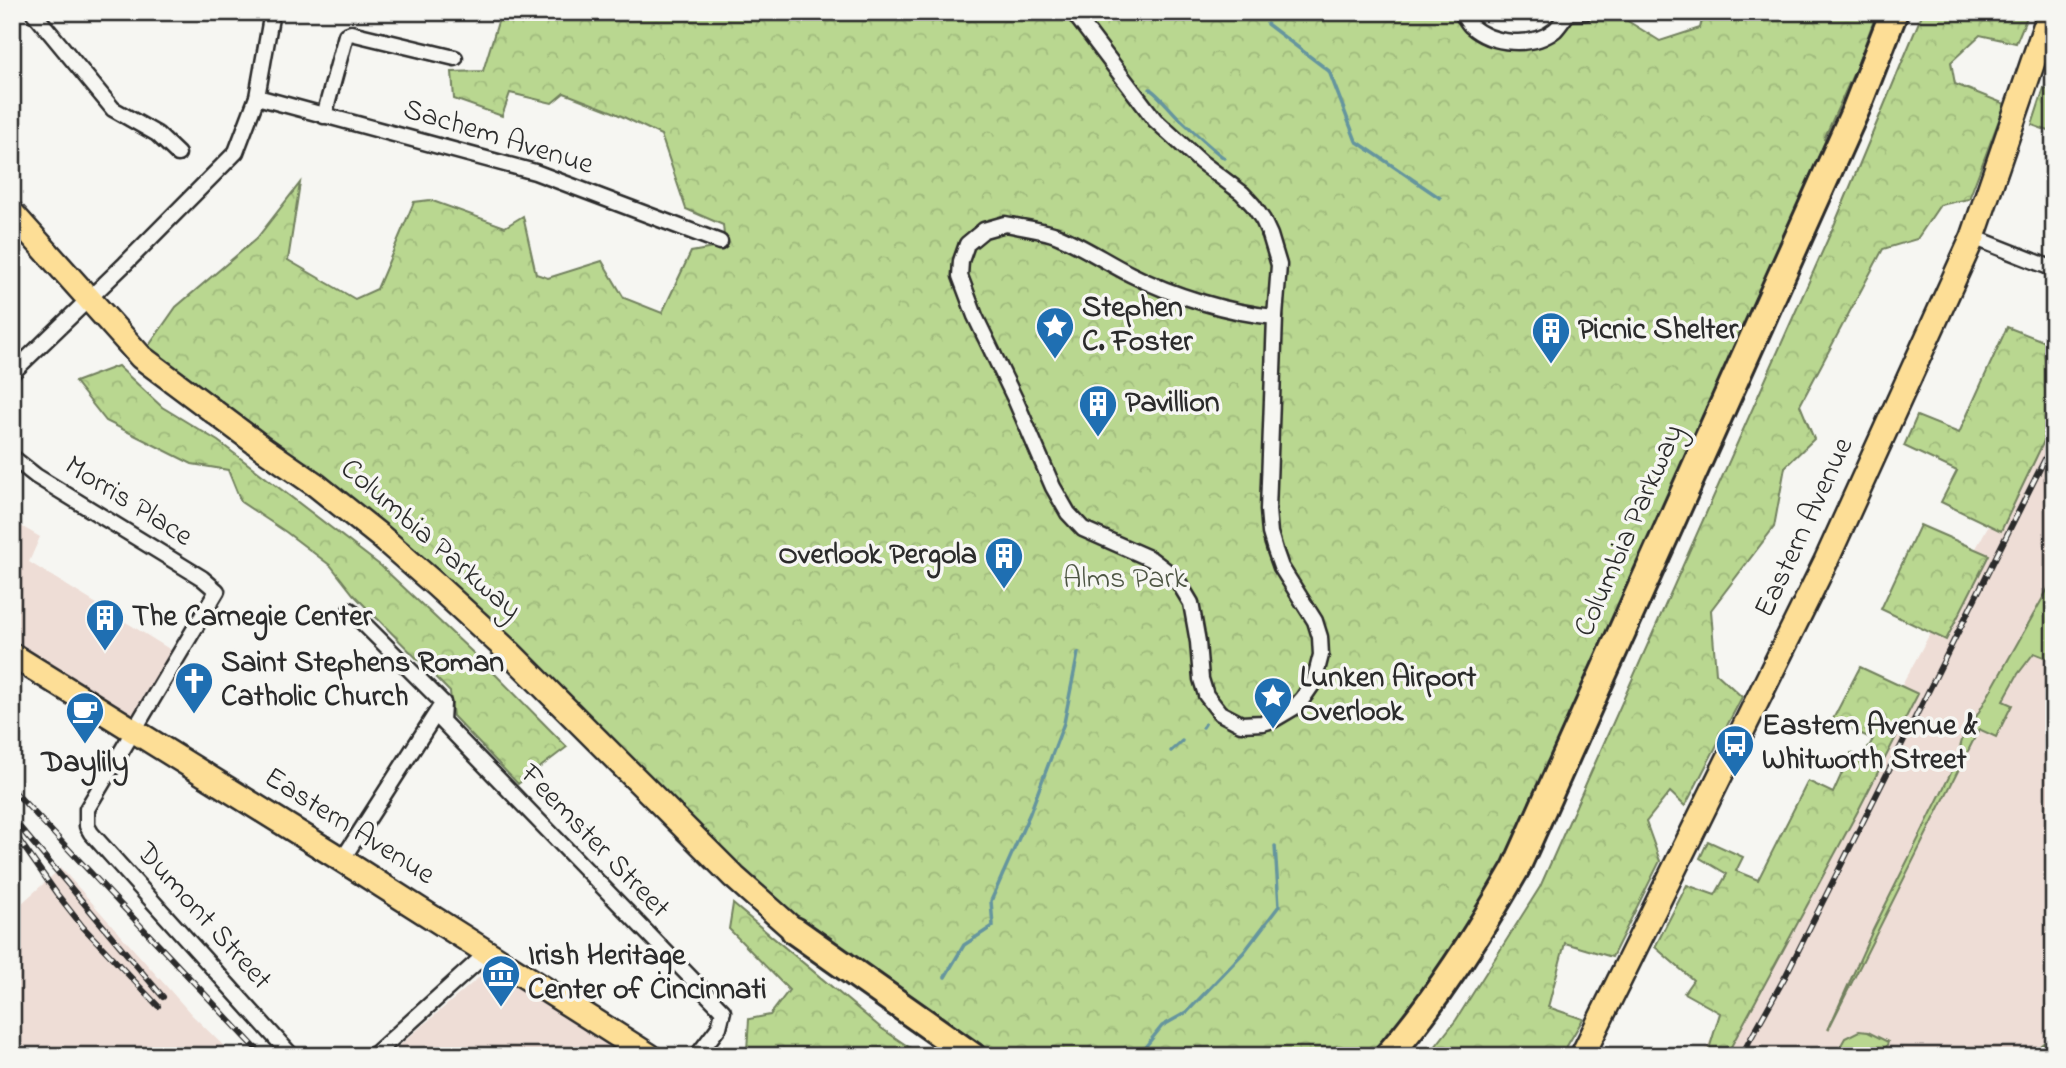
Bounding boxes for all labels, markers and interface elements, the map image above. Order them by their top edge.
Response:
street label: Sachem Avenue [397,88,599,188]
place label: Stephen C. Foster [1082,287,1193,365]
place icon: Stephen C. Foster [1034,305,1076,360]
place label: Picnic Shelter [1578,309,1739,353]
building icon: Picnic Shelter [1530,310,1572,365]
place label: Pavillion [1125,382,1220,426]
building icon: Pavillion [1077,383,1119,438]
street label: Columbia Parkway [1563,418,1697,644]
street label: Eastern Avenue [1744,430,1866,625]
street label: Morris Place [55,445,201,559]
street label: Columbia Parkway [329,449,531,631]
place label: Overlook Pergola [778,534,977,579]
building icon: Overlook Pergola [983,535,1025,590]
park label: Alms Park [1063,558,1188,602]
place label: The Carnegie Center [132,596,373,641]
building icon: The Carnegie Center [84,597,126,652]
place label: Saint Stephens Roman Catholic Church [221,642,504,720]
place label: Lunken Airport Overlook [1300,657,1477,735]
church icon: Saint Stephens Roman Catholic Church [173,660,215,715]
place icon: Lunken Airport Overlook [1252,675,1294,730]
cafe icon: Daylily [64,690,106,745]
place label: Eastern Avenue & Whitworth Street [1762,705,1978,783]
bus stop icon: Eastern Avenue & Whitworth Street [1714,723,1756,778]
place label: Daylily [39,742,129,786]
street label: Feemster Street [508,754,680,930]
street label: Eastern Avenue [255,757,444,897]
street label: Dumont Street [124,832,282,1001]
place label: Irish Heritage Center of Cincinnati [528,935,767,1013]
museum icon: Irish Heritage Center of Cincinnati [480,953,522,1008]

